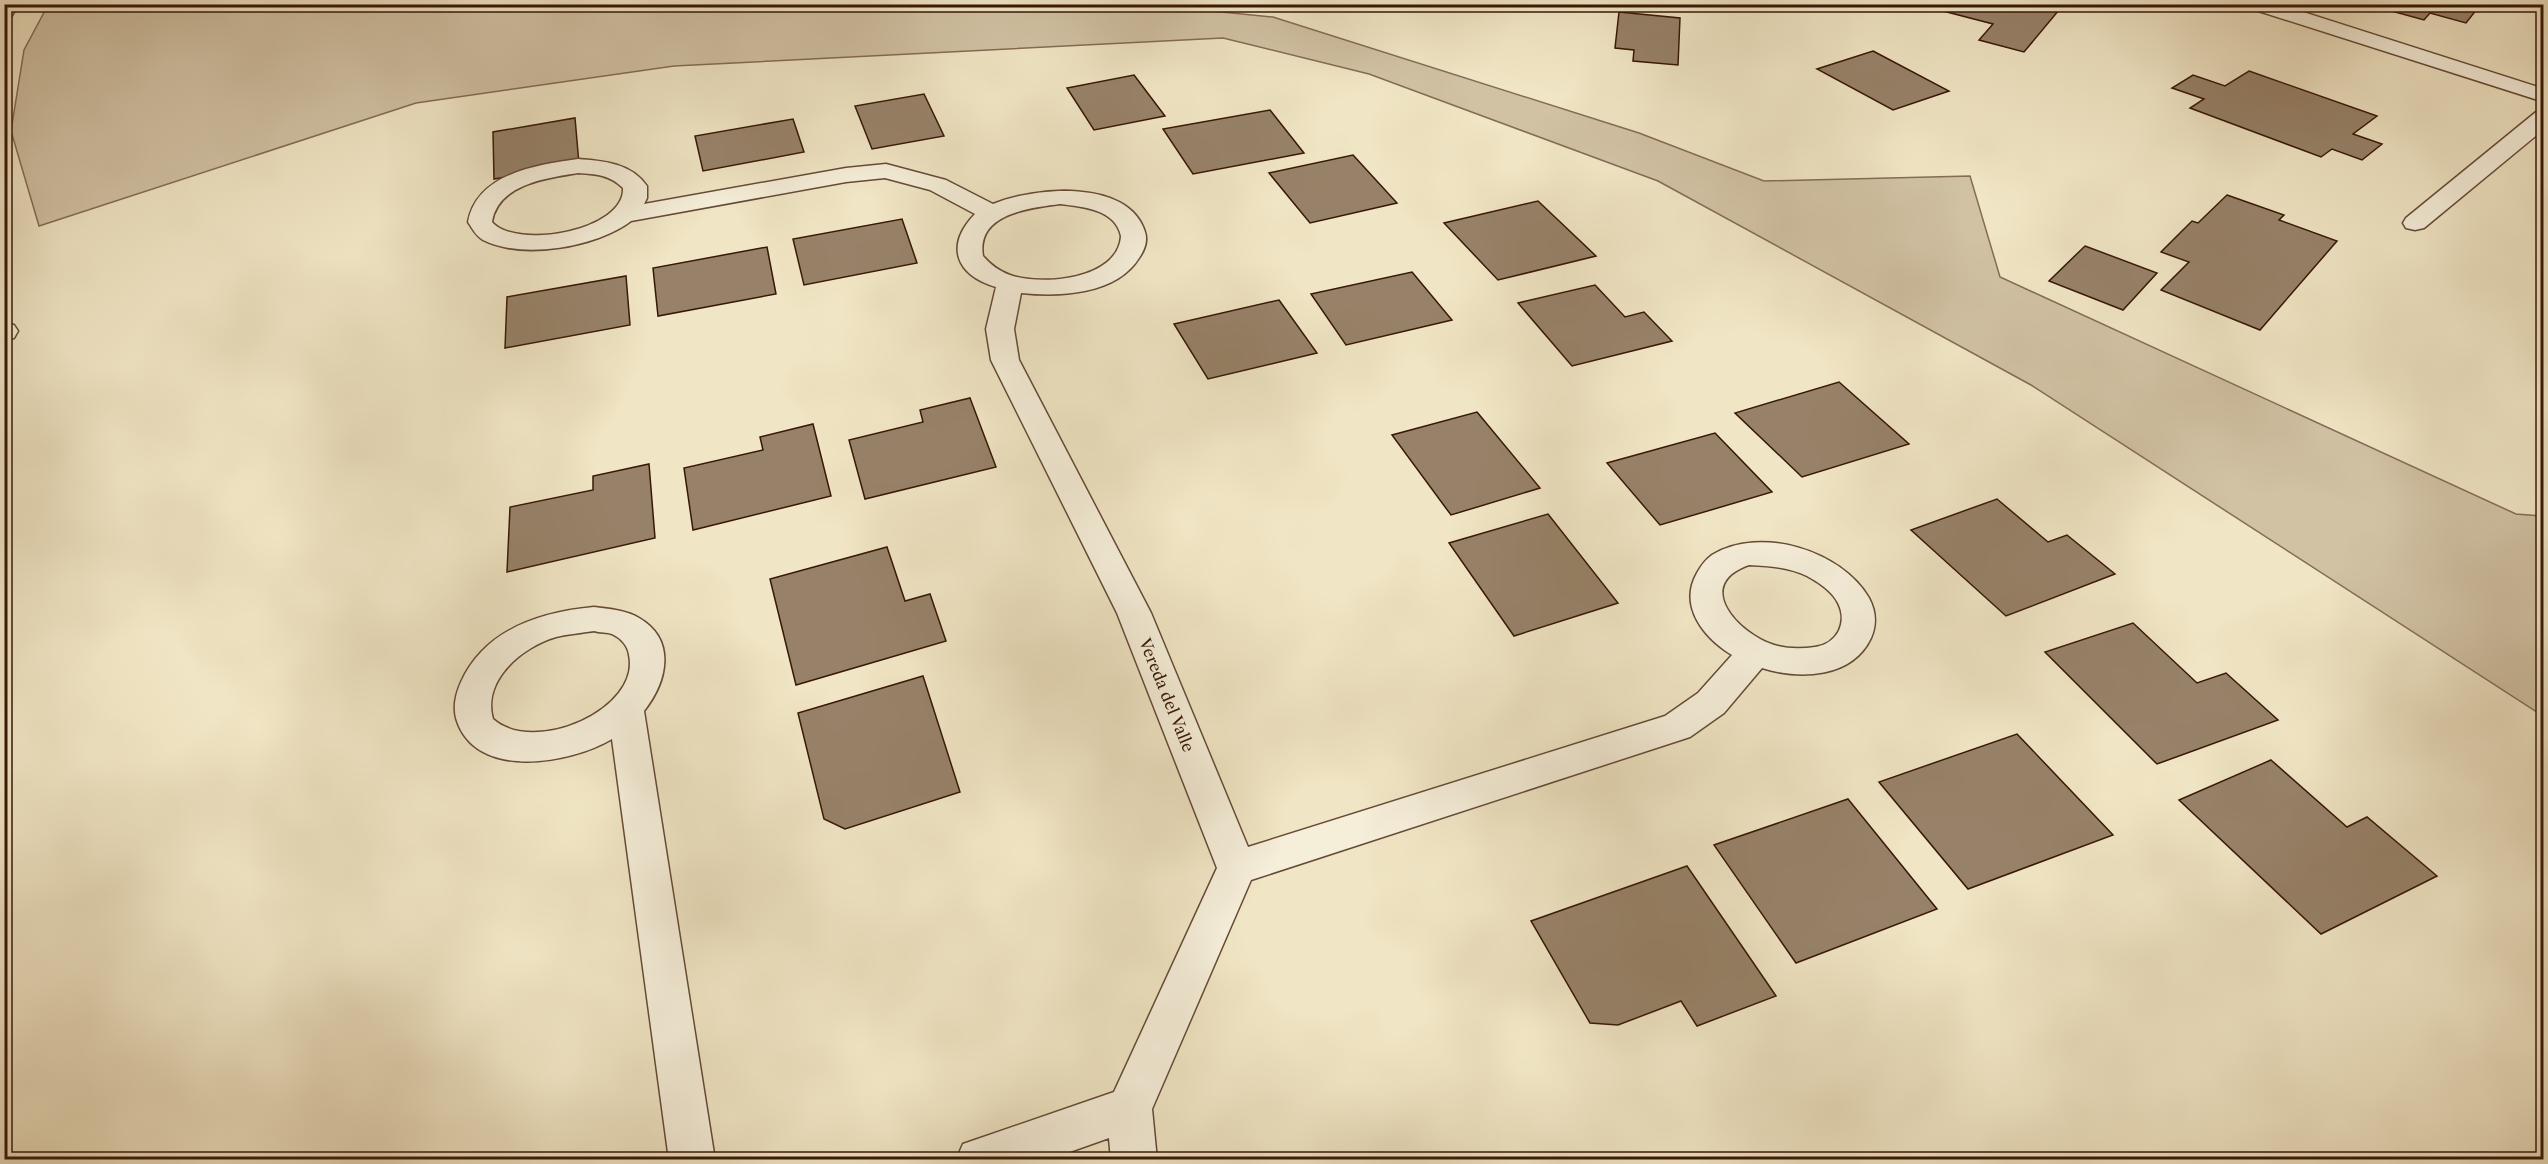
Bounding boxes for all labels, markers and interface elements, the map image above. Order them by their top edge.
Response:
street label: Vereda del Valle [1135,634,1199,755]

